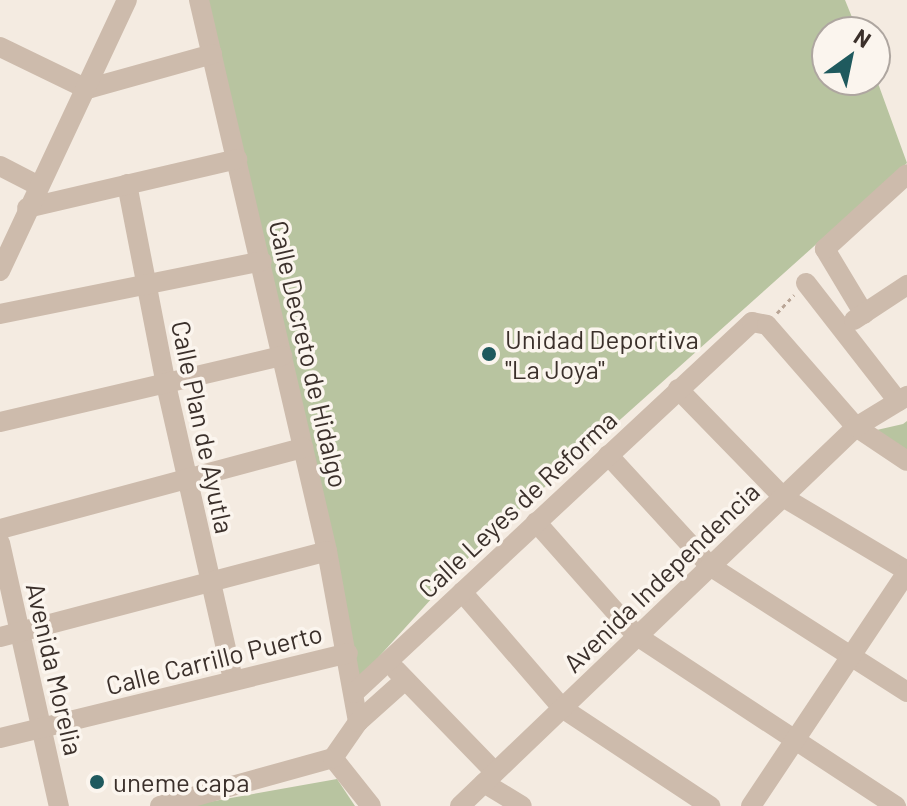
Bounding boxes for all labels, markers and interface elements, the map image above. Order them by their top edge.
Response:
north arrow [811,16,891,96]
text: N [850,23,876,52]
street label: Calle Decreto de Hidalgo [263,217,355,491]
street label: Calle Plan de Ayutla [165,318,241,536]
place label: Unidad Deportiva "La Joya" [505,323,699,384]
marker: Unidad Deportiva "La Joya" [480,345,498,363]
street label: Calle Leyes de Reforma [411,404,623,604]
street label: Avenida Independencia [557,475,765,679]
street label: Avenida Morelia [20,580,90,758]
street label: Calle Carrillo Puerto [103,617,325,701]
place label: uneme capa [113,766,249,798]
marker: uneme capa [88,773,106,791]

